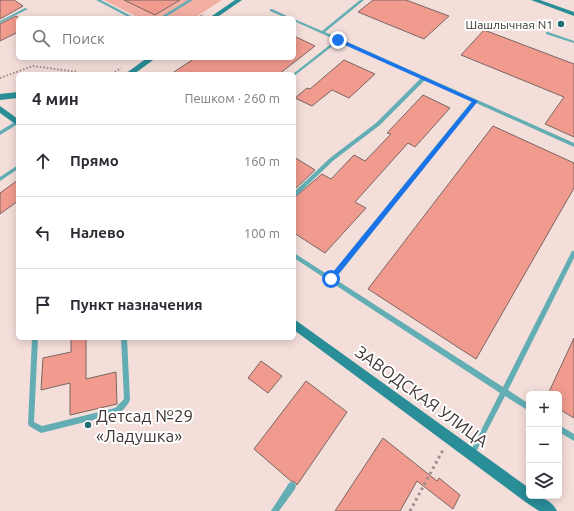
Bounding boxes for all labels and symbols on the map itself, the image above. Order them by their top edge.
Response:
place label: Шашлычная N1 [465,18,553,31]
marker: Шашлычная N1 [556,19,566,29]
route end [329,31,347,49]
route start [322,270,340,288]
street label: ЗАВОДСКАЯ УЛИЦА [352,342,492,450]
place label: Детсад №29 «Ладушка» [96,406,193,445]
marker: Детсад №29 «Ладушка» [83,420,93,430]

